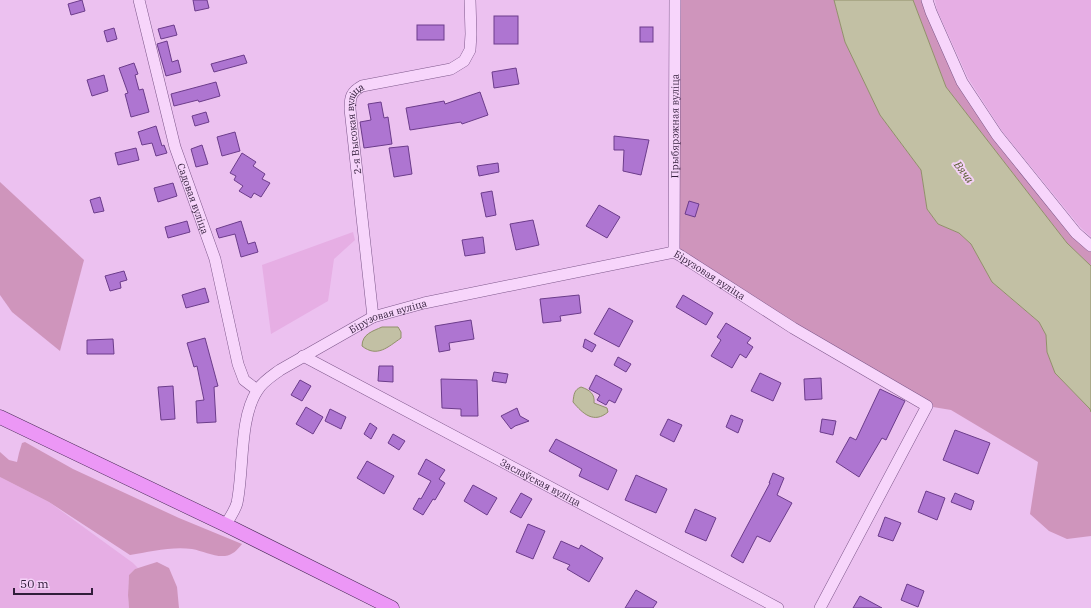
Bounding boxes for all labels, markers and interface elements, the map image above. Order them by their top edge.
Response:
street label: Прыбярэжная вуліца [668,73,682,178]
street label: 2-я Высокая вуліца [344,80,367,175]
water label: Вяча [951,157,977,186]
street label: Садовая вуліца [174,161,212,236]
street label: Бірузовая вуліца [671,247,748,303]
street label: Бірузовая вуліца [347,296,429,336]
street label: Заслаўская вуліца [498,456,583,509]
scale bar [14,570,92,596]
text: 50 m [20,576,49,591]

